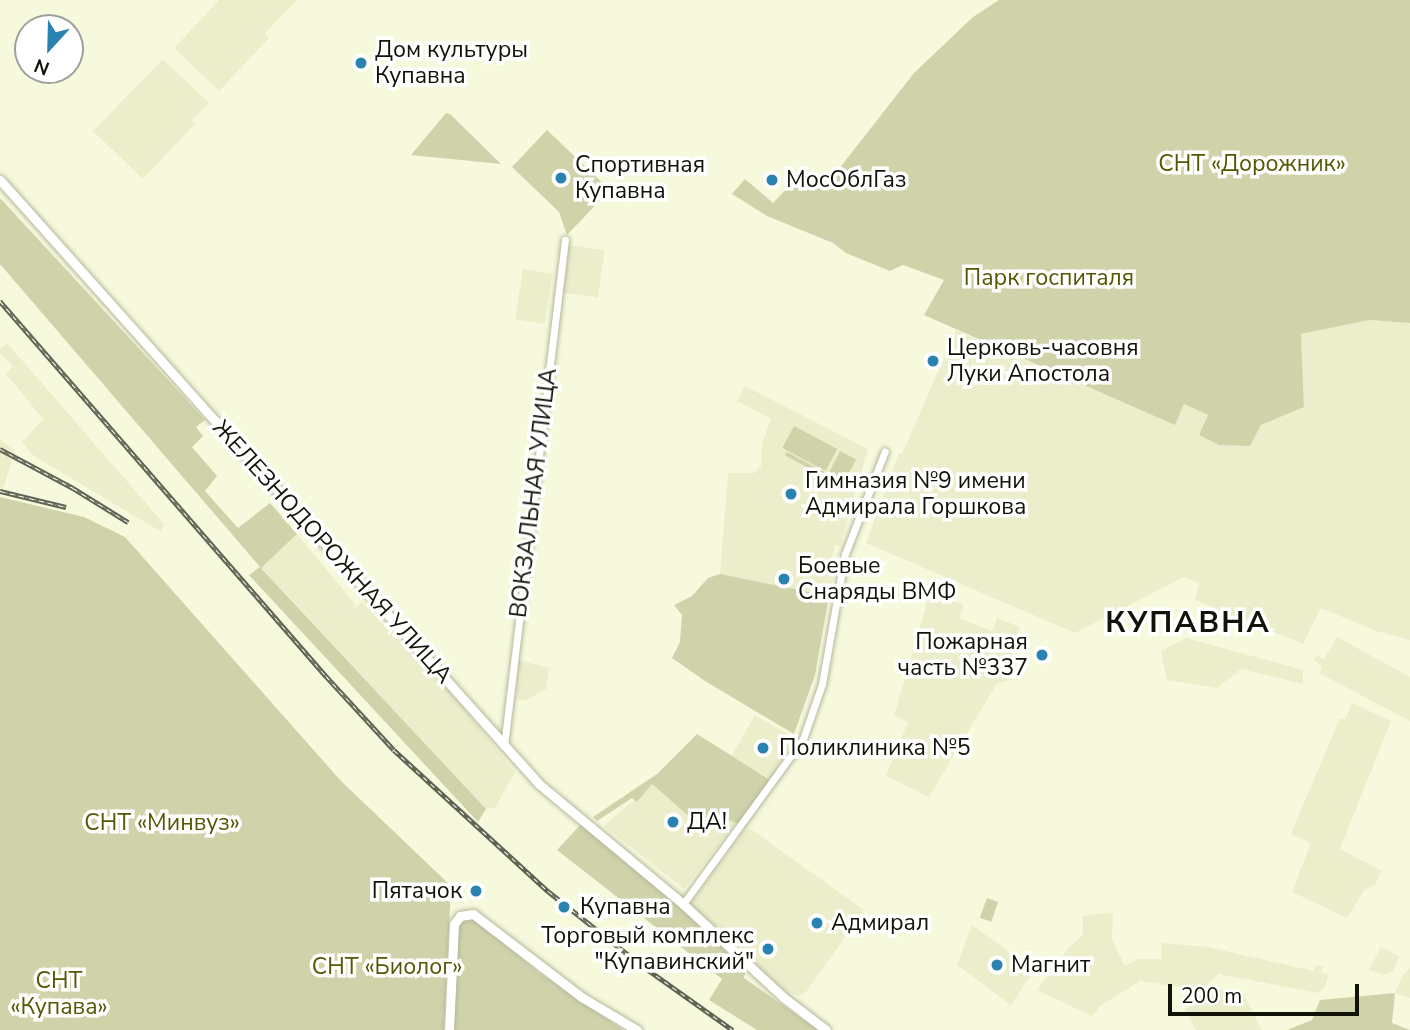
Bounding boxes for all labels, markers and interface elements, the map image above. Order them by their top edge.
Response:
north arrow [14,14,84,84]
place label: Дом культуры Купавна [375,36,528,90]
text: N [30,52,53,81]
marker: Дом культуры Купавна [353,55,369,71]
park label: СНТ «Дорожник» [1158,150,1346,178]
place label: Спортивная Купавна [575,151,705,205]
place label: МосОблГаз [786,166,906,194]
marker: Спортивная Купавна [553,170,569,186]
marker: МосОблГаз [764,172,780,188]
park label: Парк госпиталя [964,264,1134,292]
place label: Церковь-часовня Луки Апостола [947,334,1139,388]
marker: Церковь-часовня Луки Апостола [925,353,941,369]
street label: ВОКЗАЛЬНАЯ УЛИЦА [505,367,563,619]
street label: ЖЕЛЕЗНОДОРОЖНАЯ УЛИЦА [206,415,458,689]
place label: Гимназия №9 имени Адмирала Горшкова [805,467,1026,521]
marker: Гимназия №9 имени Адмирала Горшкова [783,486,799,502]
place label: Боевые Снаряды ВМФ [798,552,956,606]
marker: Боевые Снаряды ВМФ [776,571,792,587]
district label: КУПАВНА [1106,605,1270,641]
place label: Пожарная часть №337 [897,628,1028,682]
marker: Пожарная часть №337 [1034,647,1050,663]
place label: Поликлиника №5 [779,734,970,762]
marker: Поликлиника №5 [753,738,773,758]
place label: ДА! [687,808,727,836]
park label: СНТ «Минвуз» [84,809,240,837]
marker: ДА! [665,814,681,830]
place label: Пятачок [372,877,462,905]
marker: Пятачок [468,883,484,899]
place label: Купавна [580,893,671,921]
marker: Купавна [554,897,574,917]
place label: Адмирал [831,909,929,937]
marker: Адмирал [809,915,825,931]
place label: Торговый комплекс "Купавинский" [541,922,754,976]
marker: Торговый комплекс "Купавинский" [760,941,776,957]
place label: Магнит [1011,951,1090,979]
park label: СНТ «Биолог» [312,953,462,981]
marker: Магнит [989,957,1005,973]
park label: СНТ «Купава» [10,967,108,1021]
scale bar [1172,970,1363,1014]
text: 200 m [1181,982,1242,1010]

